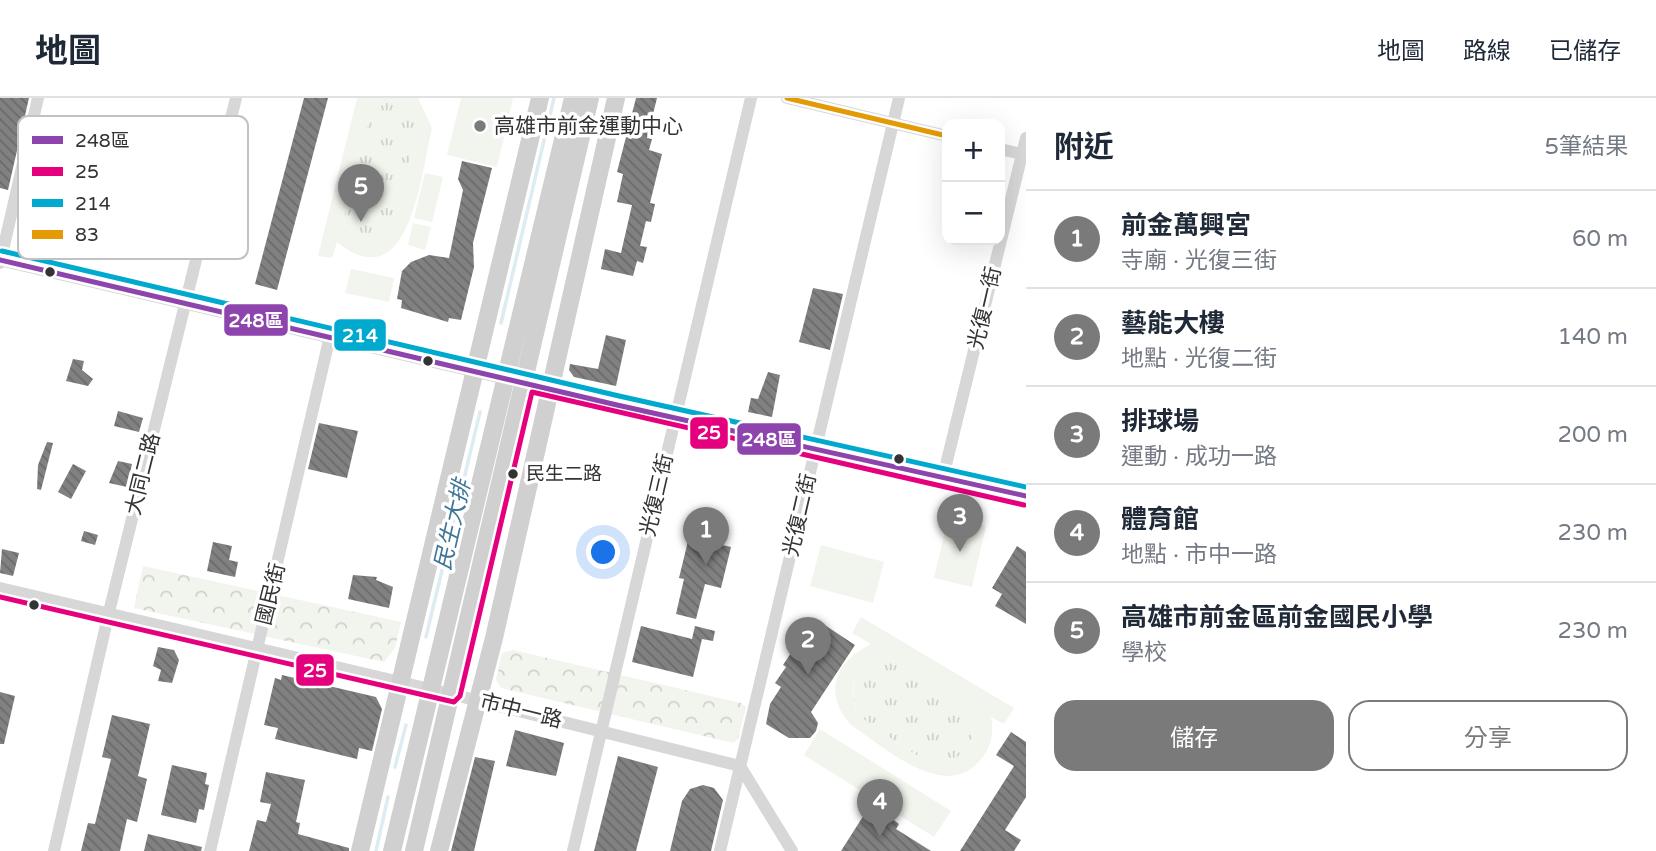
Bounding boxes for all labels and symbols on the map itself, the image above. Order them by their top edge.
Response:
place label: 高雄市前金運動中心 [494,114,683,139]
legend [18,116,248,259]
marker: 高雄市前金運動中心 [472,118,488,134]
text: 248區 [75,130,130,152]
text: 25 [75,161,99,183]
pin: 5 [338,164,384,222]
text: 214 [75,193,111,215]
text: 83 [75,224,99,246]
street label: 光復一街 [963,264,1007,352]
unlabelled marker [43,265,57,279]
line badge: 248區 [223,303,289,337]
text: 248區 [229,310,283,332]
line badge: 214 [333,318,387,352]
text: 214 [342,325,378,347]
unlabelled marker [421,354,435,368]
line badge: 25 [689,416,729,450]
text: 25 [697,422,721,444]
line badge: 248區 [736,422,802,456]
text: 248區 [742,429,796,451]
street label: 大同二路 [121,430,165,518]
street label: 光復三街 [635,451,679,539]
unlabelled marker [892,452,906,466]
place label: 民生二路 [526,463,602,485]
marker: 民生二路 [506,467,520,481]
street label: 光復二街 [778,471,822,559]
water label: 民生大排 [429,474,478,573]
pin: 3 [937,494,983,552]
pin: 1 [683,507,729,565]
your location [586,535,620,569]
street label: 國民街 [251,560,291,628]
unlabelled marker [27,598,41,612]
pin: 2 [785,617,831,675]
line badge: 25 [295,653,335,687]
text: 25 [303,660,327,682]
street label: 市中一路 [477,689,565,733]
pin: 4 [857,779,903,837]

